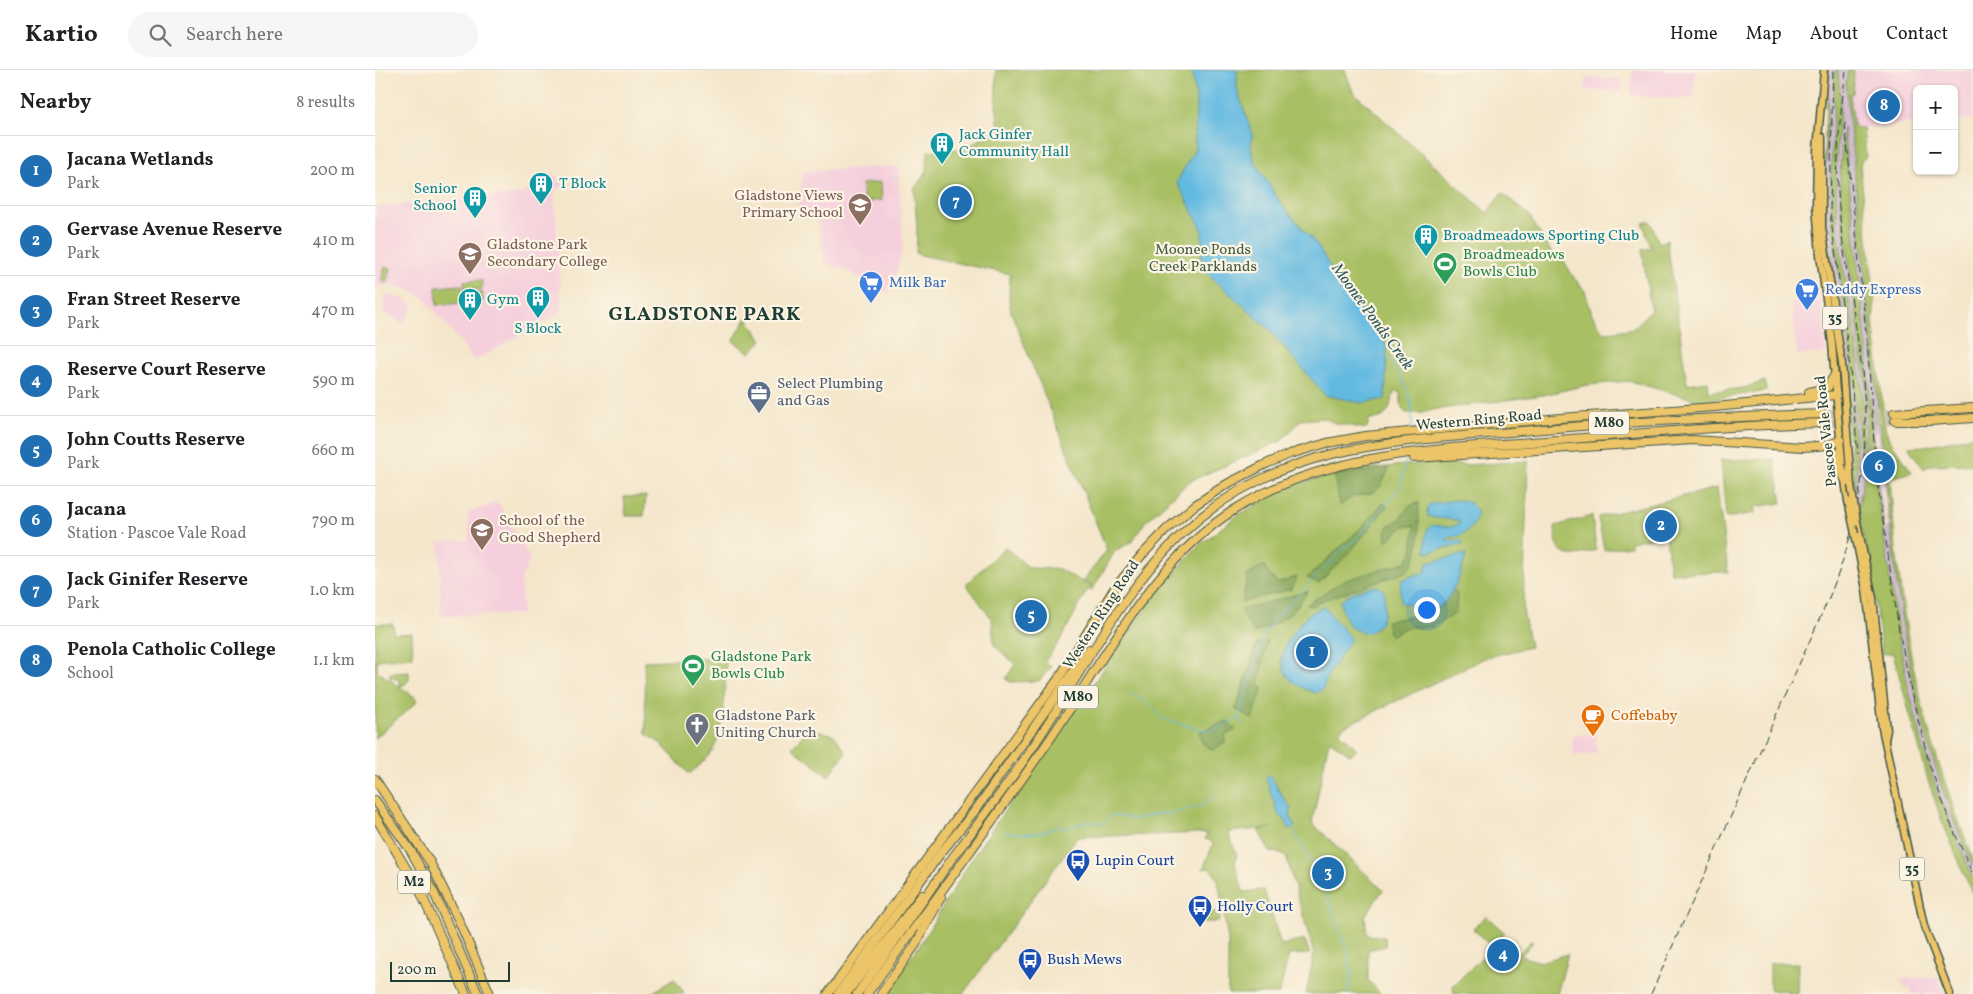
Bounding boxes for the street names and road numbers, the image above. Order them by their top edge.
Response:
road number: 35 [1823,307,1847,330]
street label: Pascoe Vale Road [1811,374,1843,488]
street label: Western Ring Road [1415,405,1543,437]
road number: M80 [1589,412,1629,434]
street label: Western Ring Road [1059,556,1145,674]
road number: M80 [1058,686,1098,708]
road number: 35 [1899,858,1925,881]
road number: M2 [398,870,430,894]

